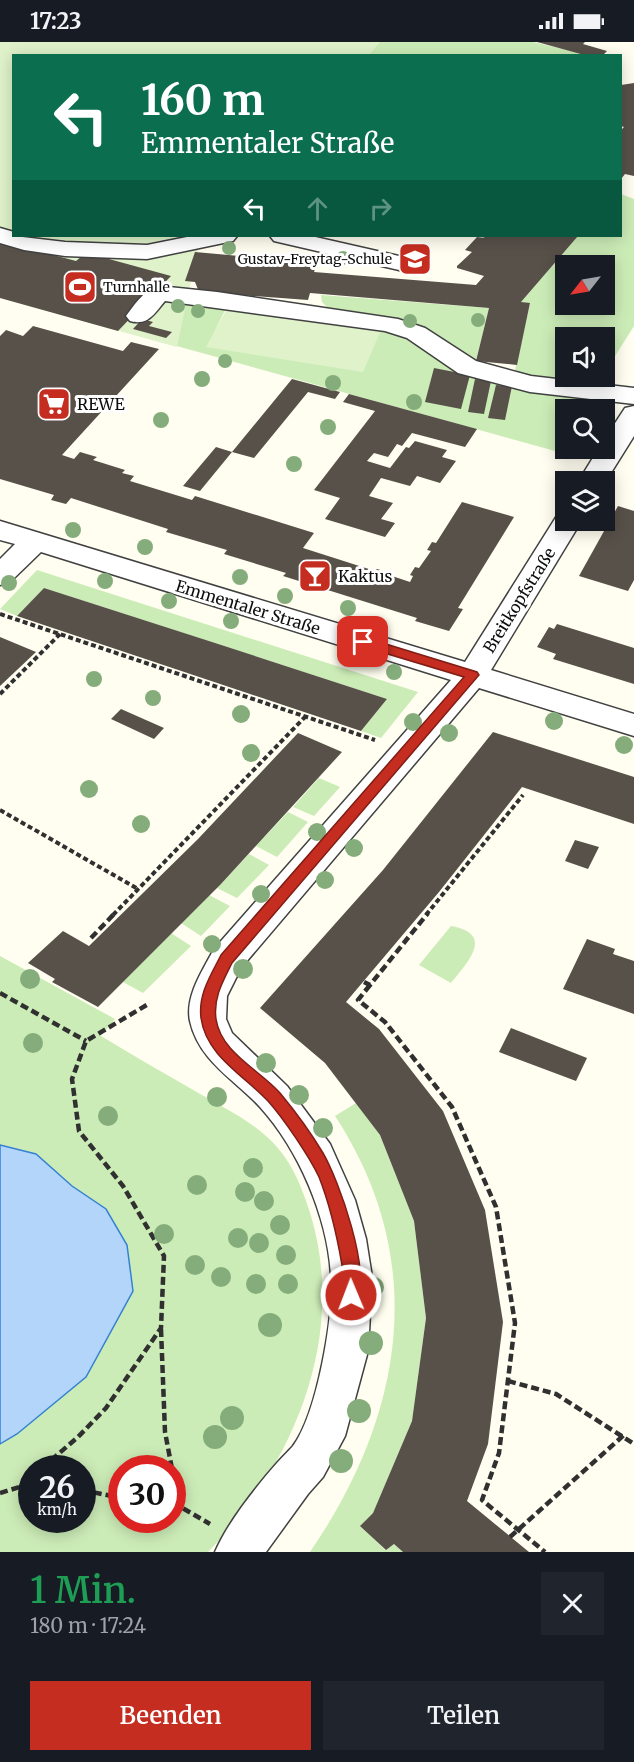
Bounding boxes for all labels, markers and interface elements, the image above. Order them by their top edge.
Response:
text: 17:23 [30,7,82,35]
text: 160 m [141,74,265,126]
icon: left [42,78,120,156]
text: Emmentaler Straße [141,126,394,160]
icon: left [238,192,271,225]
icon: ahead [301,192,334,225]
icon: right [364,192,397,225]
school or university icon: Gustav-Freytag-Schule [397,241,433,277]
place label: Gustav-Freytag-Schule [238,250,392,268]
north arrow [555,255,615,315]
map controls [555,255,615,531]
sports icon: Turnhalle [62,269,98,305]
place label: Turnhalle [103,278,170,296]
button: sound [555,327,615,387]
supermarket icon: REWE [36,386,72,422]
place label: REWE [77,394,126,414]
button: search [555,399,615,459]
button: layers [555,471,615,531]
street label: Breitkopfstraße [479,544,559,656]
bar icon: Kaktus [297,558,333,594]
place label: Kaktus [338,566,392,586]
street label: Emmentaler Straße [173,575,323,639]
pin [337,616,388,667]
icon: arrive [346,625,379,658]
position arrow [319,1263,383,1327]
speed limit sign: 30 [108,1455,186,1533]
text: 26 [39,1468,75,1506]
text: km/h [37,1500,77,1519]
text: 1 Min. [30,1568,136,1613]
button: close [541,1572,604,1635]
text: 180 m · 17:24 [30,1613,146,1638]
button: Beenden [30,1681,311,1750]
button: Teilen [323,1681,604,1750]

